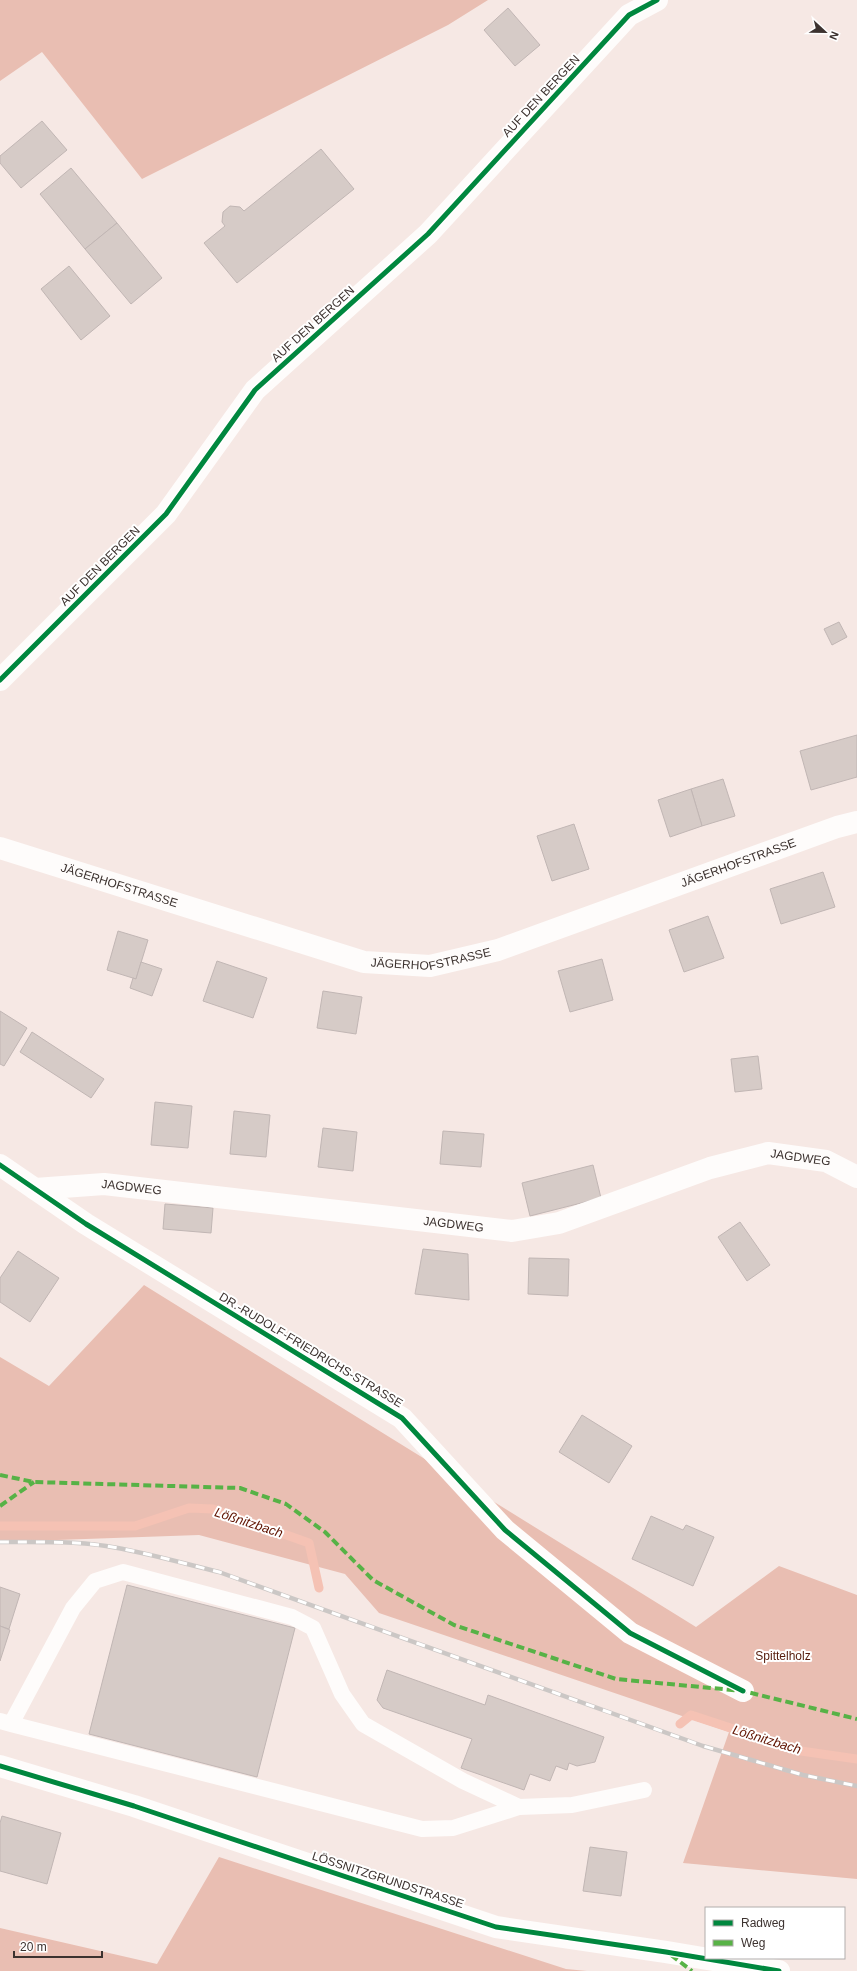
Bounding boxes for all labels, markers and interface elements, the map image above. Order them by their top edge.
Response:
north arrow [805,12,845,52]
text: N [827,30,841,42]
street label: AUF DEN BERGEN [500,52,582,140]
street label: AUF DEN BERGEN [269,283,357,365]
street label: AUF DEN BERGEN [57,523,143,609]
street label: JÄGERHOFSTRASSE [679,836,798,890]
street label: JÄGERHOFSTRASSE [59,861,179,910]
street label: JÄGERHOFSTRASSE [370,945,492,973]
street label: JAGDWEG [769,1146,832,1169]
street label: JAGDWEG [101,1177,163,1198]
street label: JAGDWEG [423,1214,484,1235]
street label: DR.-RUDOLF-FRIEDRICHS-STRASSE [217,1290,405,1410]
water label: Lößnitzbach [213,1504,285,1541]
park label: Spittelholz [755,1649,811,1663]
water label: Lößnitzbach [731,1722,803,1757]
street label: LÖSSNITZGRUNDSTRASSE [310,1849,466,1911]
legend [705,1907,845,1959]
text: Radweg [741,1916,785,1930]
scale bar [14,1933,102,1959]
text: Weg [741,1936,765,1950]
text: 20 m [20,1940,47,1954]

